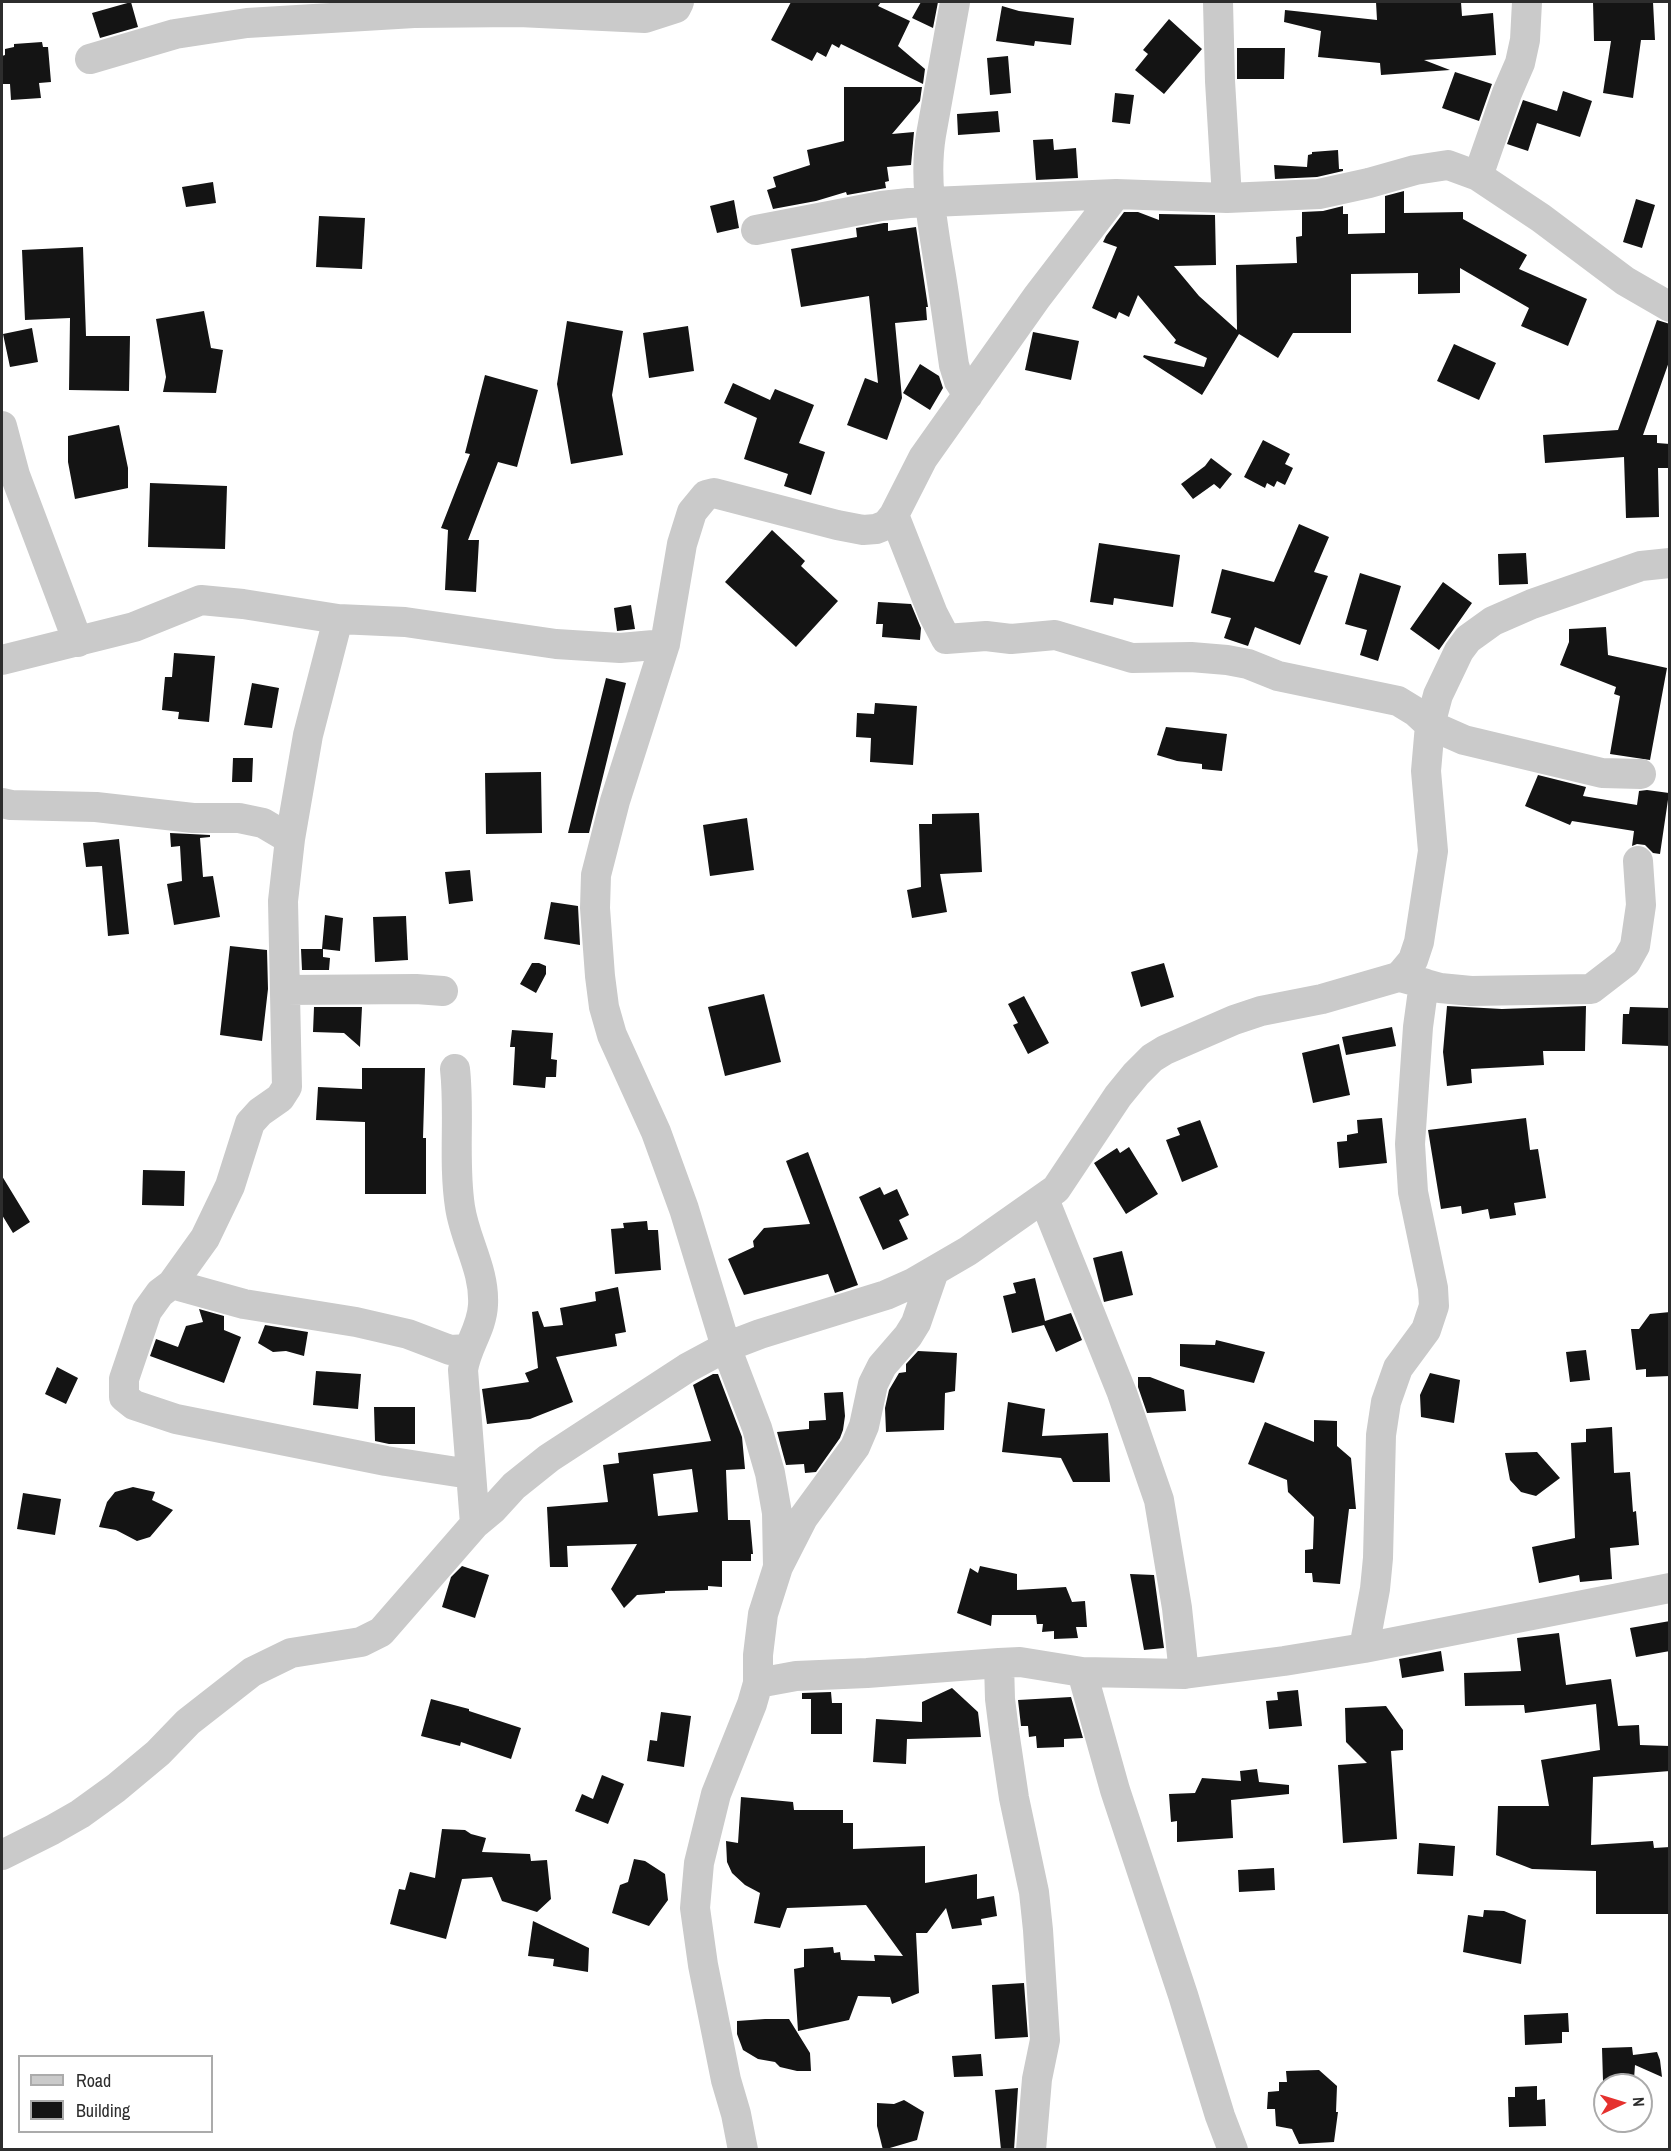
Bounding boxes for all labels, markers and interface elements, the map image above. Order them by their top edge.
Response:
legend [18,2055,213,2133]
text: Road [76,2068,111,2093]
north arrow [1593,2073,1653,2133]
text: N [1628,2096,1650,2107]
text: Building [76,2098,130,2123]

